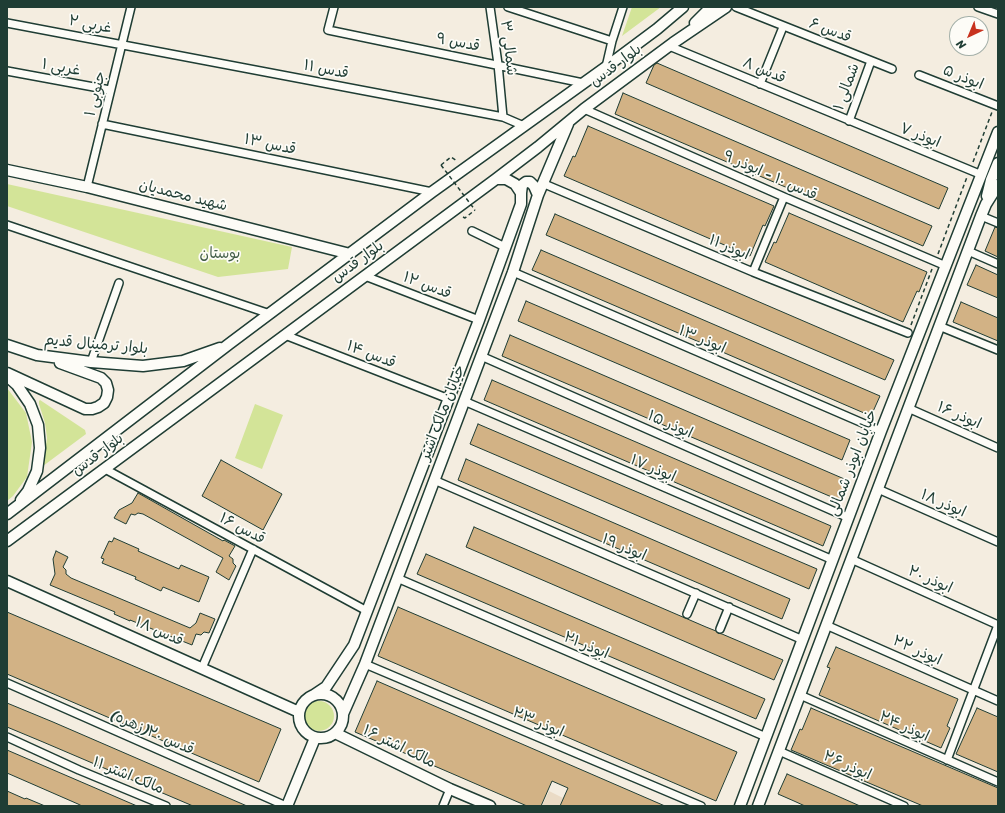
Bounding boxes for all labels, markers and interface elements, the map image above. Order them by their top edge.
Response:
street label: غربی ۲ [67,12,113,38]
street label: قدس ۶ [806,15,854,47]
north arrow [949,16,989,56]
street label: شمالی ۳ [496,19,520,77]
street label: قدس ۹ [435,30,481,56]
text: N [952,35,970,54]
street label: بلوار قدس [587,41,645,91]
street label: قدس ۸ [740,54,788,88]
street label: غربی ۱ [40,56,82,80]
street label: قدس ۱۱ [302,57,350,83]
street label: شمالی ۱ [830,61,864,113]
street label: ابوذر ۵ [940,62,986,94]
street label: ۱ جنوبی [82,70,110,118]
street label: ابوذر ۷ [897,120,943,152]
street label: قدس ۱۳ [243,131,297,159]
street label: قدس ۱۰ - ابوذر ۹ [720,147,820,205]
street label: شهید محمدیان [137,176,229,216]
street label: ابوذر ۱۱ [706,231,752,265]
street label: بلوار قدس [328,237,388,287]
park label: بوستان [200,245,240,263]
street label: قدس ۱۲ [400,269,454,303]
street label: ابوذر ۱۳ [676,322,728,358]
street label: بلوار ترمینال قدیم [43,331,149,359]
street label: قدس ۱۴ [344,337,398,373]
street label: خیابان مالک اشتر [416,363,470,463]
street label: ابوذر ۱۶ [934,398,984,434]
street label: ابوذر ۱۵ [645,407,695,443]
street label: خیابان ابوذر شمالی [824,407,882,519]
street label: بلوار قدس [69,430,127,480]
street label: ابوذر ۱۷ [628,451,678,487]
street label: ابوذر ۱۸ [918,486,968,522]
street label: قدس ۱۶ [216,510,268,548]
street label: ابوذر ۱۹ [599,531,649,565]
street label: ابوذر ۲۰ [905,562,955,598]
street label: قدس ۱۸ [132,613,186,651]
street label: ابوذر ۲۱ [561,628,611,664]
street label: ابوذر ۲۲ [890,632,944,670]
street label: ابوذر ۲۳ [510,704,566,742]
street label: قدس ۲۰(زهره) [107,707,197,759]
street label: ابوذر ۲۴ [876,708,932,746]
street label: مالک اشتر ۱۶ [360,722,438,772]
street label: ابوذر ۲۶ [820,747,874,785]
street label: مالک اشتر ۱۱ [90,754,166,798]

